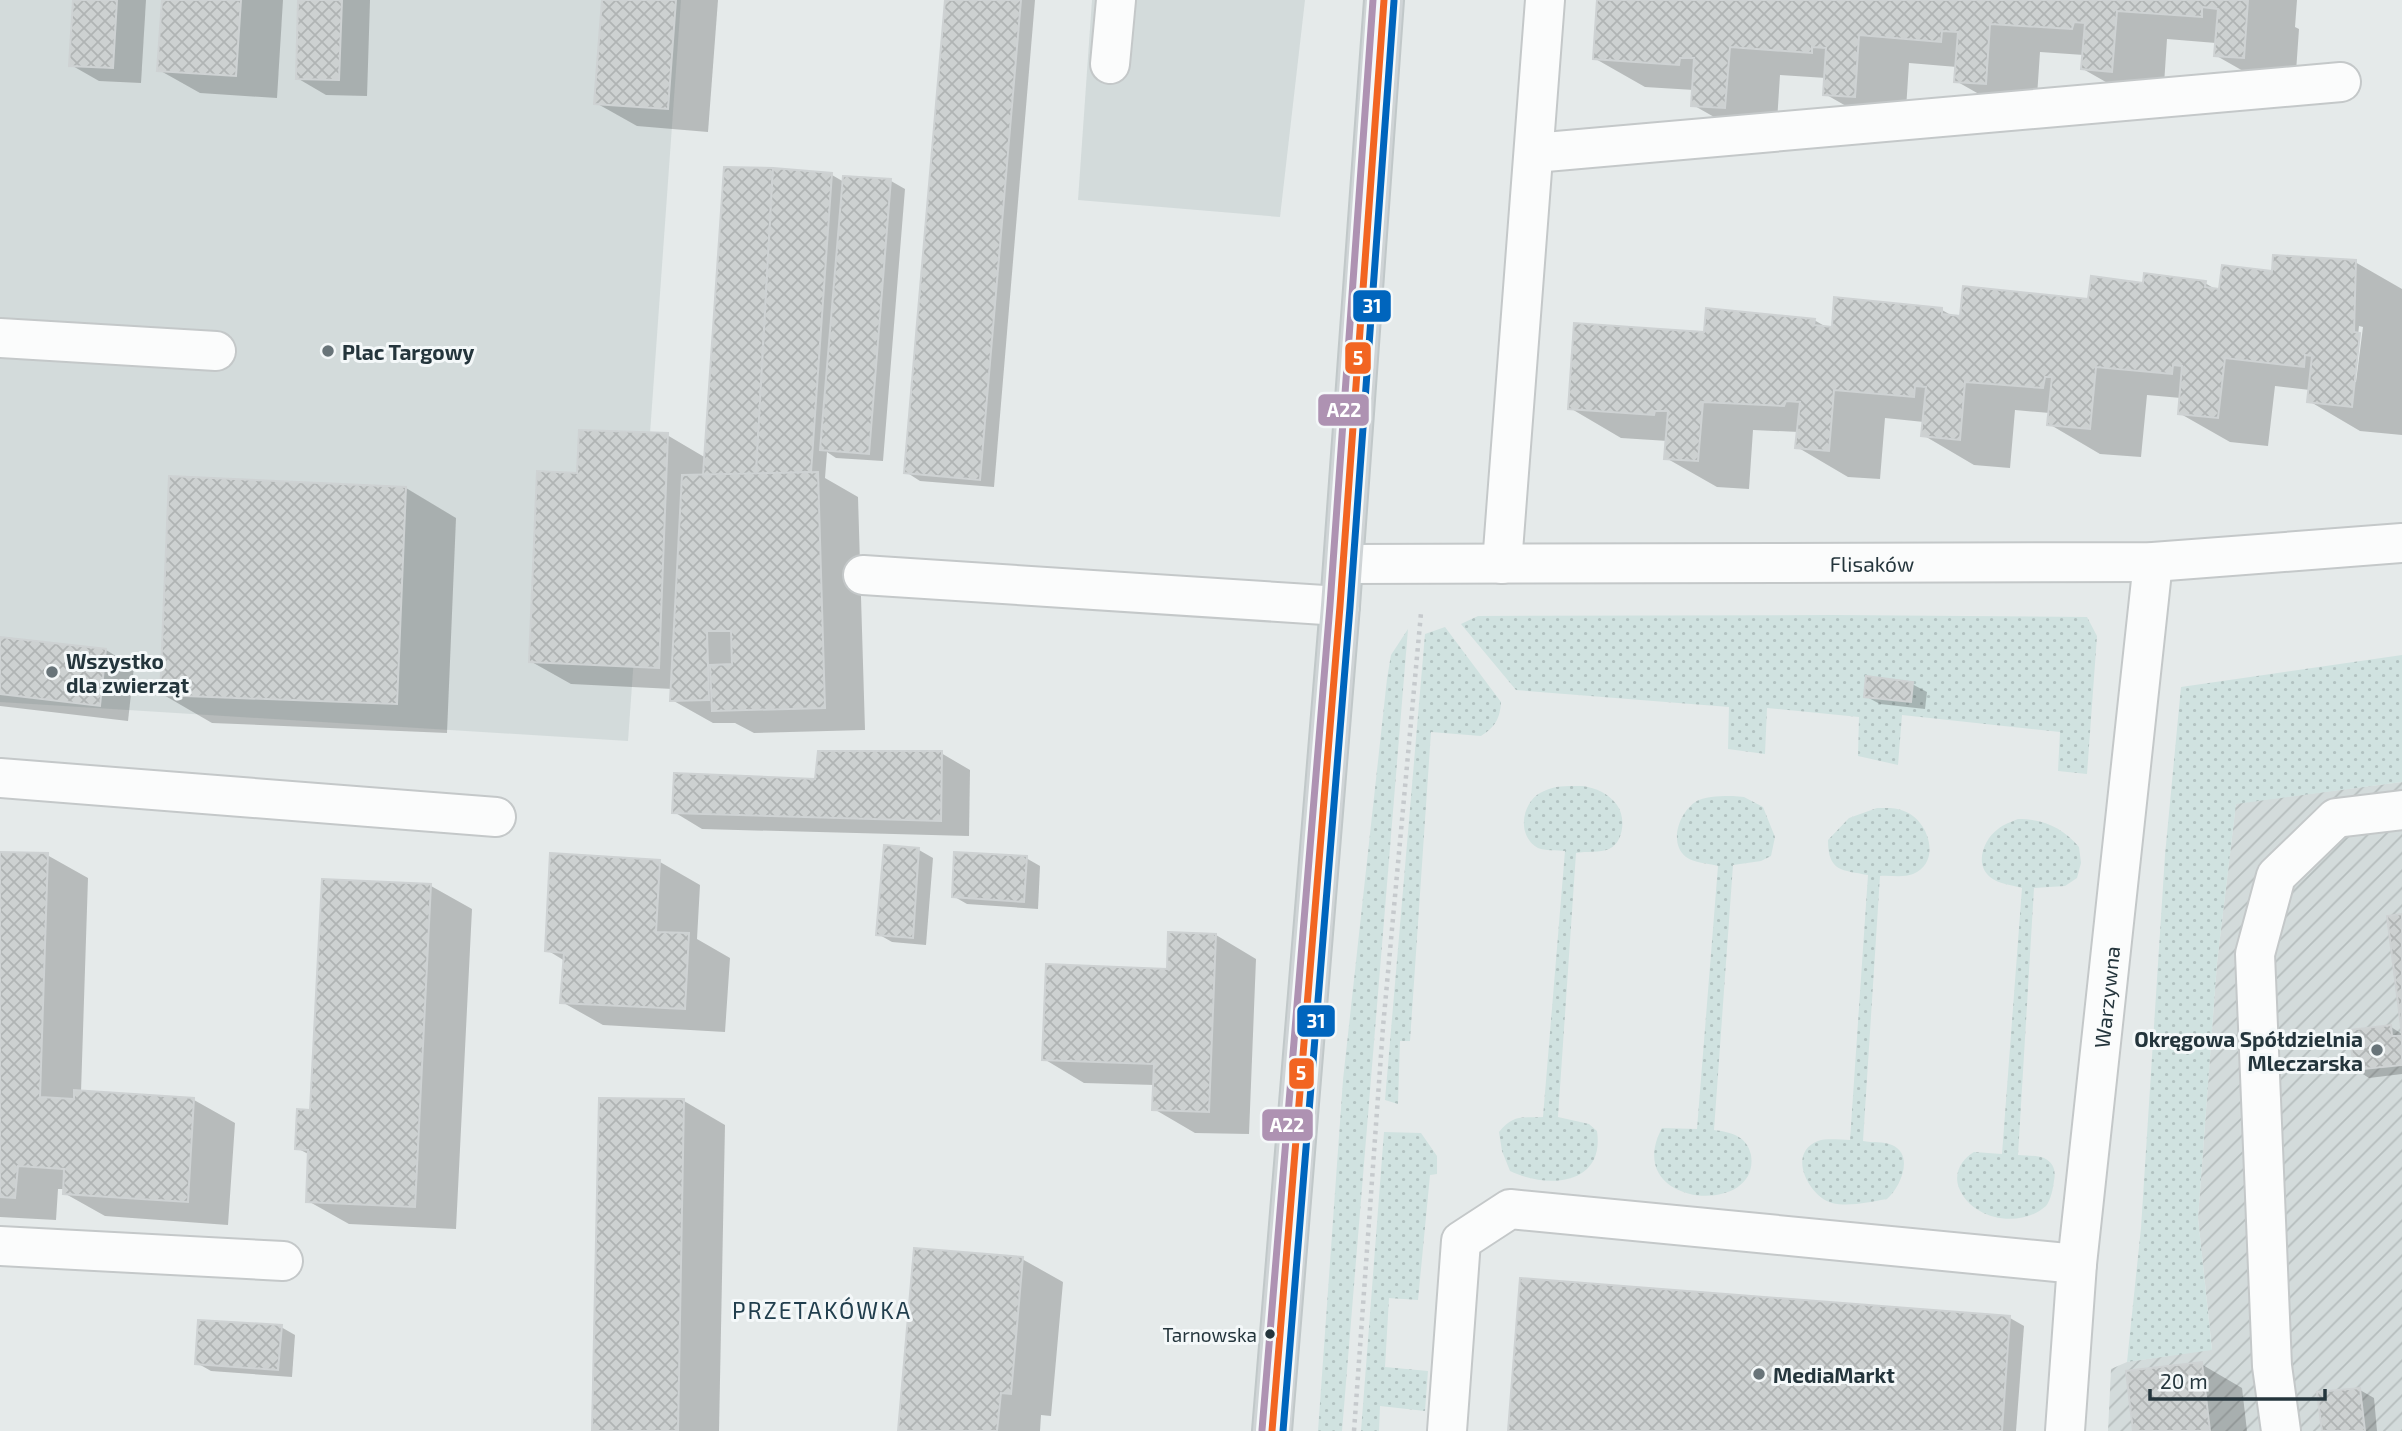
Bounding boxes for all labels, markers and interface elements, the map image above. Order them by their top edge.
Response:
line badge: 31 [1352,289,1392,323]
text: 31 [1363,294,1381,317]
place label: Plac Targowy [342,339,475,365]
line badge: 5 [1344,341,1372,375]
marker: Plac Targowy [320,343,336,359]
text: 5 [1353,346,1363,369]
line badge: A22 [1317,393,1370,427]
text: A22 [1327,398,1361,421]
street label: Flisaków [1830,550,1914,575]
place label: Wszystko dla zwierząt [66,648,189,698]
marker: Wszystko dla zwierząt [44,664,60,680]
street label: Warzywna [2088,945,2124,1049]
line badge: 31 [1296,1004,1336,1038]
text: 31 [1307,1009,1325,1032]
place label: Okręgowa Spółdzielnia Mleczarska [2134,1026,2363,1075]
marker: Okręgowa Spółdzielnia Mleczarska [2369,1042,2385,1058]
line badge: 5 [1288,1057,1315,1090]
text: 5 [1296,1061,1306,1084]
line badge: A22 [1261,1108,1314,1142]
text: A22 [1270,1113,1304,1136]
district label: PRZETAKÓWKA [732,1296,912,1324]
place label: Tarnowska [1163,1323,1257,1346]
marker: Tarnowska [1263,1327,1277,1341]
scale bar [2150,1358,2325,1402]
place label: MediaMarkt [1773,1362,1895,1387]
marker: MediaMarkt [1751,1366,1767,1382]
text: 20 m [2160,1368,2208,1393]

